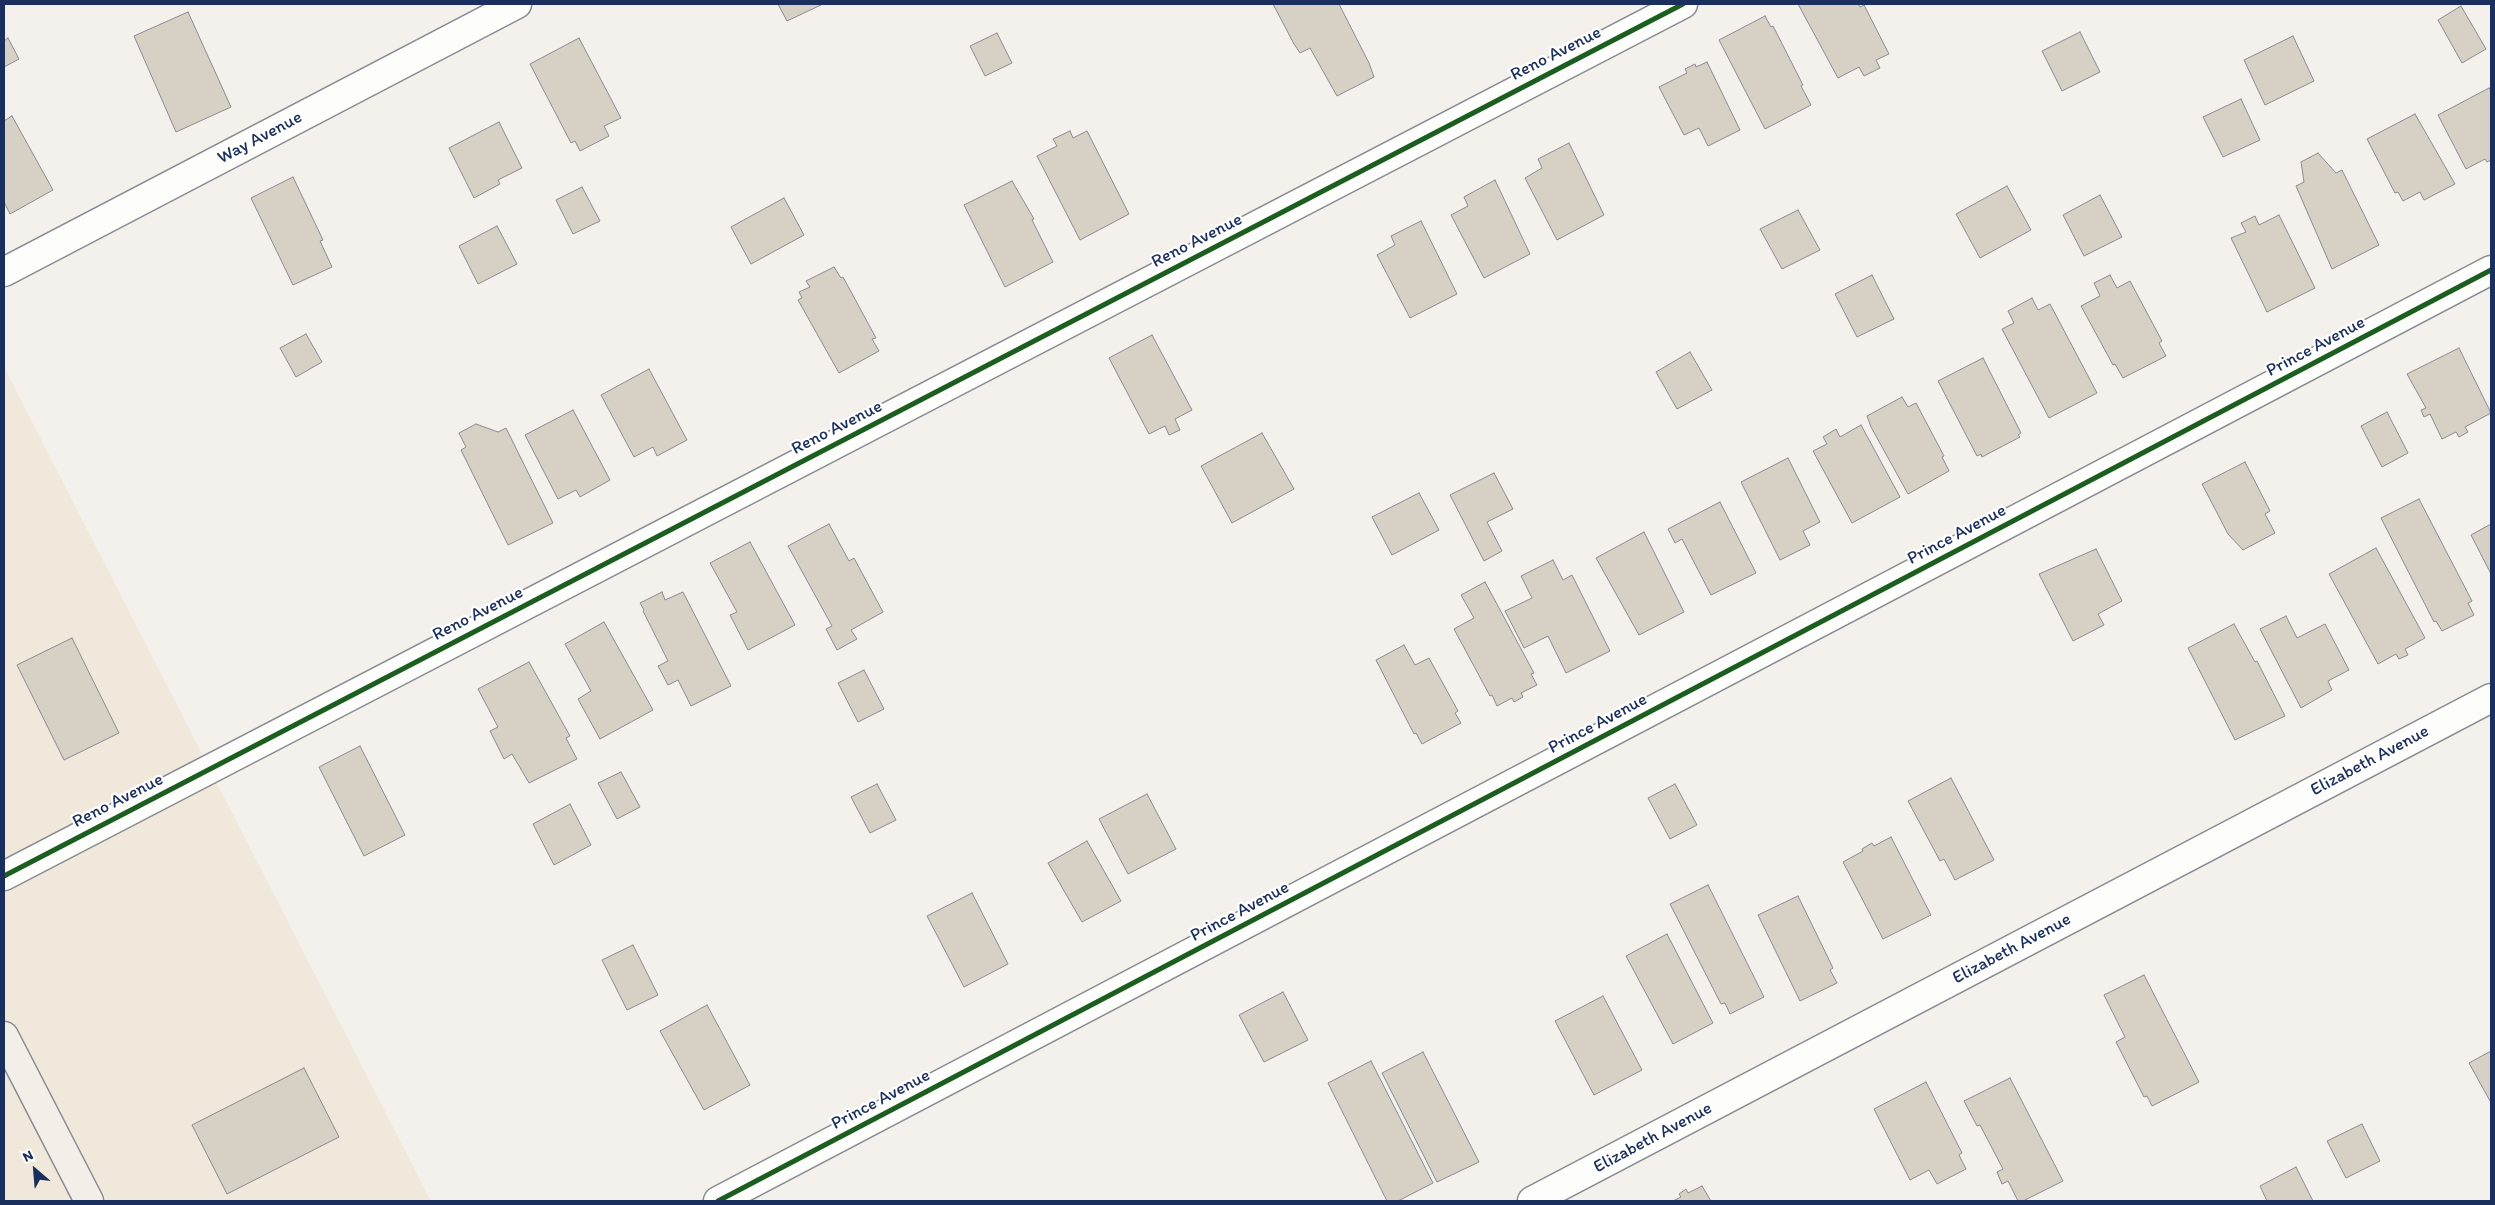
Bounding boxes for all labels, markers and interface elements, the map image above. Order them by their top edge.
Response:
street label: Reno Avenue [1507,22,1605,86]
street label: Way Avenue [214,107,306,169]
street label: Reno Avenue [1148,209,1246,273]
street label: Prince Avenue [2263,312,2369,382]
street label: Reno Avenue [788,396,886,460]
street label: Prince Avenue [1904,500,2010,570]
street label: Reno Avenue [429,582,527,646]
street label: Prince Avenue [1545,689,1651,759]
street label: Elizabeth Avenue [2307,721,2433,801]
street label: Reno Avenue [69,769,167,833]
street label: Prince Avenue [1187,877,1293,947]
street label: Elizabeth Avenue [1949,909,2075,989]
street label: Prince Avenue [828,1065,934,1135]
street label: Elizabeth Avenue [1590,1098,1716,1178]
north arrow [10,1145,60,1195]
text: N [20,1146,36,1166]

